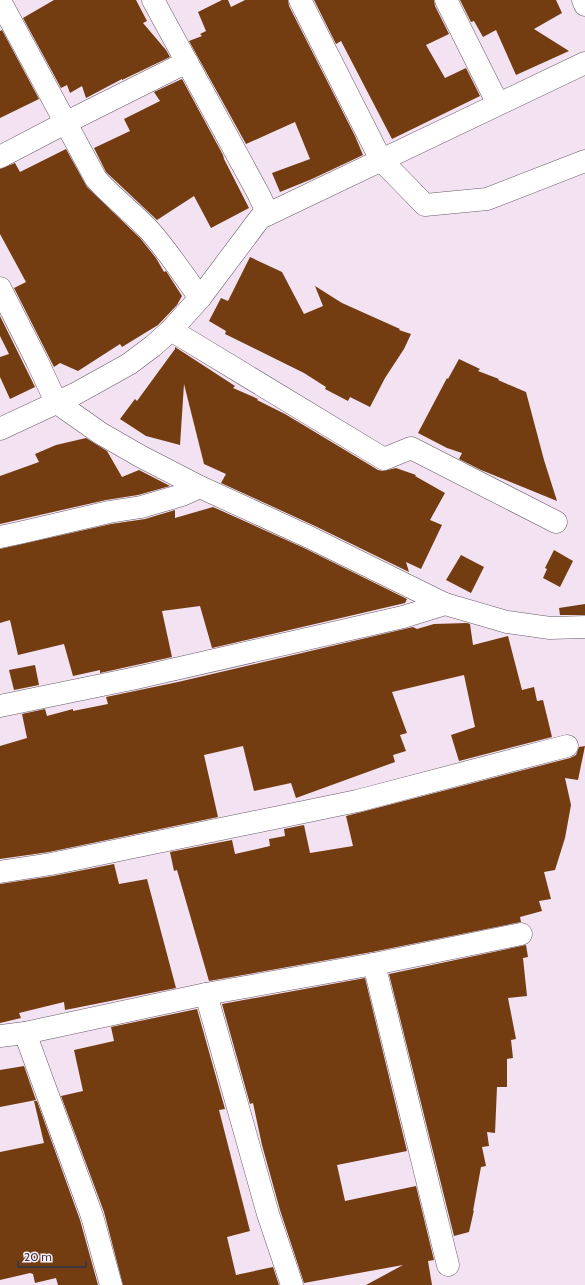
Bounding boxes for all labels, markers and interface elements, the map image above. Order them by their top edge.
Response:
scale bar [18,1243,86,1269]
text: 20 m [24,1249,52,1264]

